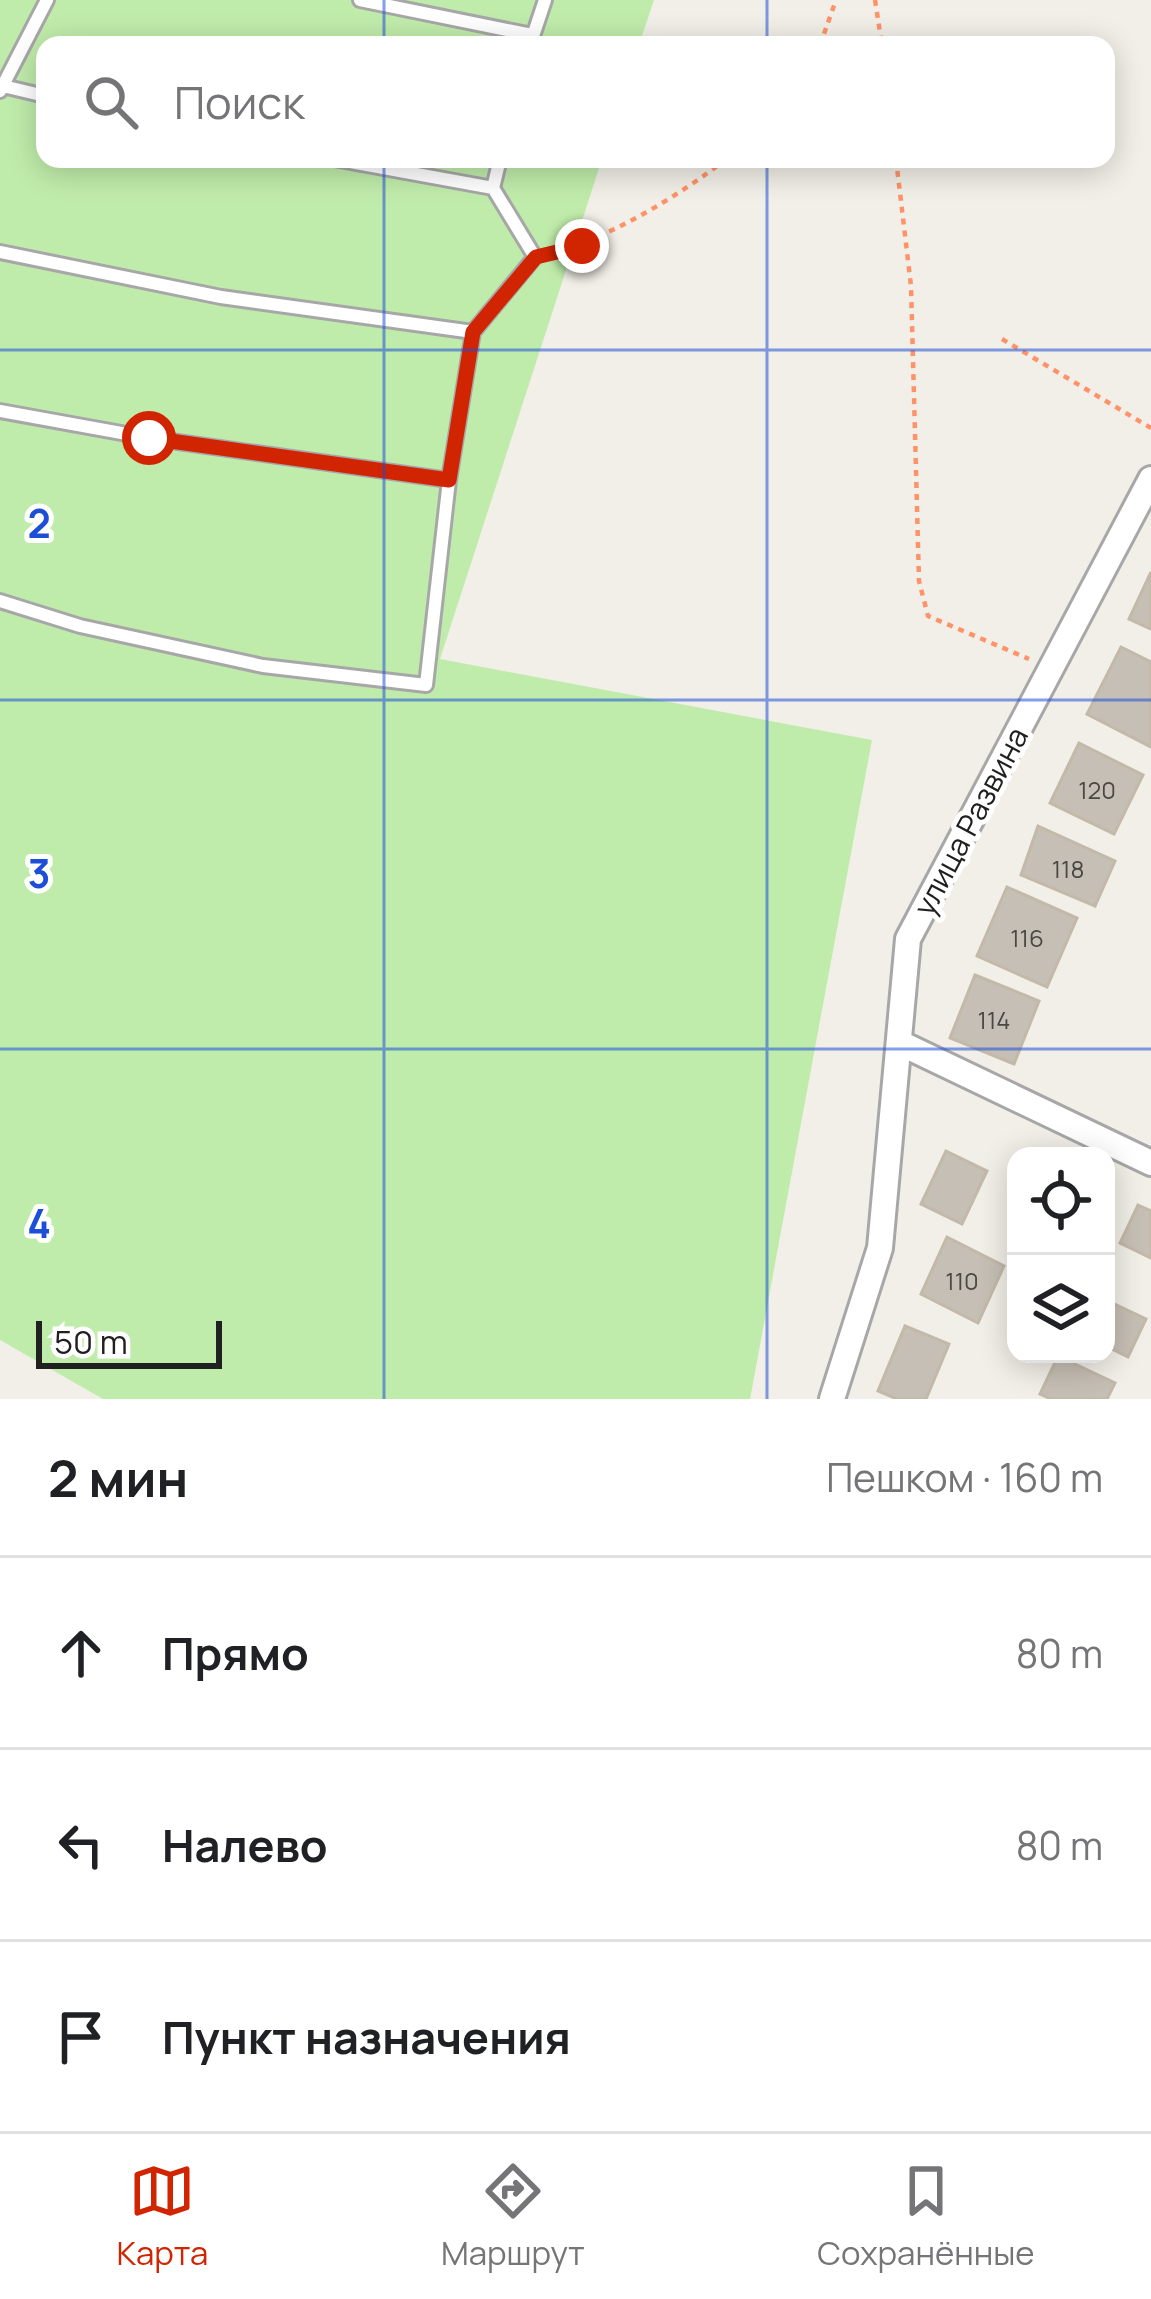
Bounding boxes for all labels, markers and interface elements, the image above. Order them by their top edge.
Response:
search box [36,36,1115,168]
icon: search [78,69,144,135]
text: Поиск [174,71,305,133]
route end [555,219,609,273]
route start [122,411,176,465]
text: 2 [27,496,51,550]
street label: улица Развина [903,719,1037,923]
house number: 120 [1078,773,1116,806]
text: 3 [28,846,50,900]
house number: 118 [1052,852,1084,885]
house number: 116 [1010,921,1044,954]
house number: 114 [978,1003,1010,1036]
map controls [1007,1147,1115,1363]
button: locate [1007,1147,1115,1255]
text: 4 [27,1196,51,1250]
button: layers [1007,1255,1115,1363]
house number: 110 [945,1264,979,1297]
scale bar [36,1315,222,1368]
text: 50 m [54,1319,128,1364]
text: 2 мин [48,1443,188,1512]
text: Пешком · 160 m [826,1450,1103,1504]
icon: ahead [48,1620,114,1686]
text: Прямо [162,1622,309,1684]
text: 80 m [1016,1626,1103,1680]
icon: left [48,1812,114,1878]
text: Налево [162,1814,328,1876]
text: 80 m [1016,1818,1103,1872]
icon: arrive [48,2004,114,2070]
text: Пункт назначения [162,2006,571,2068]
tab: Карта [116,2158,208,2275]
tab: Маршрут [441,2158,585,2275]
tab: Сохранённые [817,2158,1035,2275]

